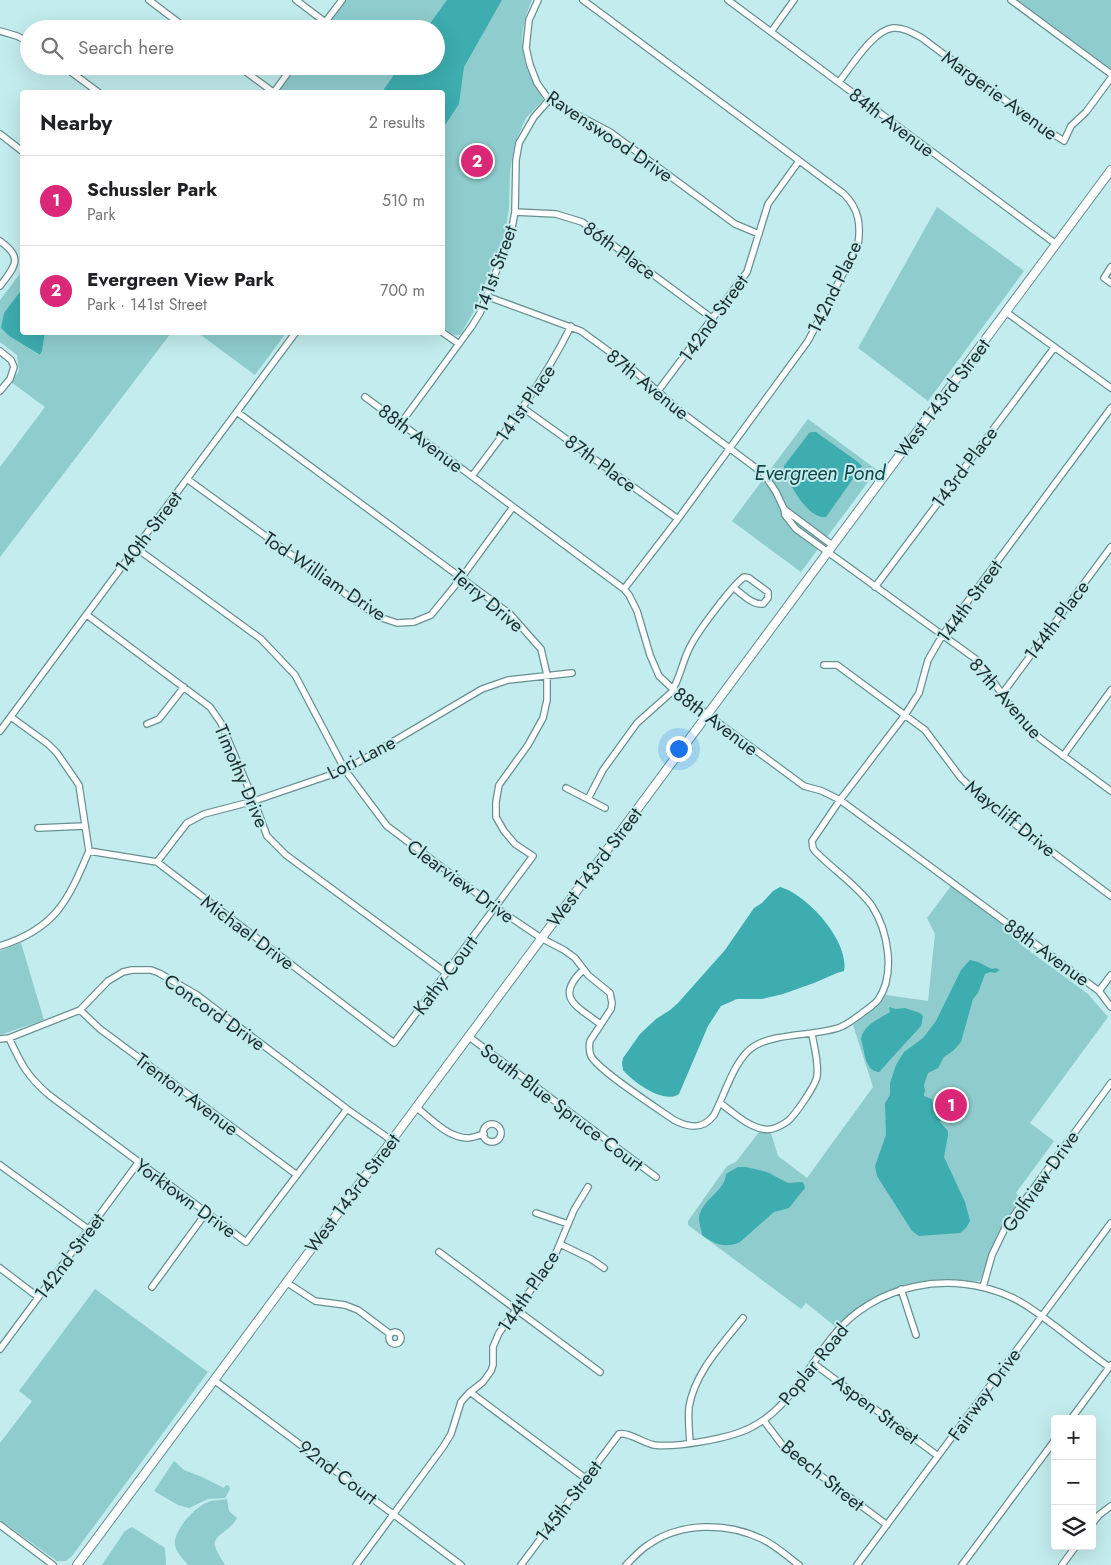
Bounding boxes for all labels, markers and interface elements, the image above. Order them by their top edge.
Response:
search box [20,20,445,75]
icon: search [38,34,66,62]
text: Search here [78,34,174,61]
street label: Margerie Avenue [936,44,1063,147]
street label: 84th Avenue [843,81,940,164]
street label: Ravenswood Drive [541,84,678,189]
text: Nearby [40,108,112,138]
text: 2 results [369,111,425,134]
pin: 2 [461,142,493,180]
text: Schussler Park [87,176,217,203]
text: 1 [52,189,60,212]
text: 510 m [382,189,425,212]
text: Park [87,203,116,226]
street label: 86th Place [578,215,662,286]
street label: 141st Street [467,221,524,317]
street label: 142nd Place [800,236,869,338]
text: Evergreen View Park [87,266,274,293]
street label: 142nd Street [672,269,755,368]
text: 2 [51,279,61,302]
text: 700 m [380,279,425,302]
text: Park · 141st Street [87,293,207,316]
street label: West 143rd Street [888,333,997,464]
street label: 87th Avenue [601,343,695,426]
street label: 141st Place [489,359,562,447]
street label: 88th Avenue [373,397,469,479]
street label: 143rd Place [925,421,1004,514]
street label: 87th Place [559,428,642,499]
water label: Evergreen Pond [755,459,886,488]
street label: 140th Street [109,485,189,579]
street label: Tod William Drive [258,525,392,628]
street label: 144th Street [930,554,1009,648]
street label: Terry Drive [446,562,530,639]
street label: 144th Place [1017,575,1096,666]
street label: 87th Avenue [963,652,1049,745]
street label: 88th Avenue [668,680,764,762]
street label: Timothy Drive [208,720,275,832]
street label: Lori Lane [322,729,400,786]
your location [666,736,692,762]
street label: Maycliff Drive [960,773,1062,864]
street label: West 143rd Street [540,802,649,933]
street label: Clearview Drive [401,833,520,930]
street label: Michael Drive [195,888,300,977]
street label: 88th Avenue [998,912,1095,993]
street label: Kathy Court [407,930,484,1020]
street label: Concord Drive [159,967,271,1057]
street label: South Blue Spruce Court [474,1037,649,1178]
street label: Trenton Avenue [129,1047,244,1142]
pin: 1 [935,1086,967,1124]
street label: Golfview Drive [995,1125,1086,1238]
street label: West 143rd Street [298,1128,407,1259]
street label: Yorktown Drive [129,1152,242,1245]
street label: 142nd Street [28,1207,111,1305]
street label: 144th Place [491,1245,566,1338]
street label: Poplar Road [772,1318,855,1411]
street label: Fairway Drive [942,1342,1027,1446]
street label: Aspen Street [827,1368,925,1451]
map controls [1051,1415,1096,1550]
button: + [1051,1415,1096,1460]
street label: Beech Street [775,1433,870,1518]
street label: 92nd Court [293,1434,383,1511]
street label: 145th Street [529,1455,608,1548]
button: − [1051,1460,1096,1505]
button: layers [1051,1505,1096,1550]

